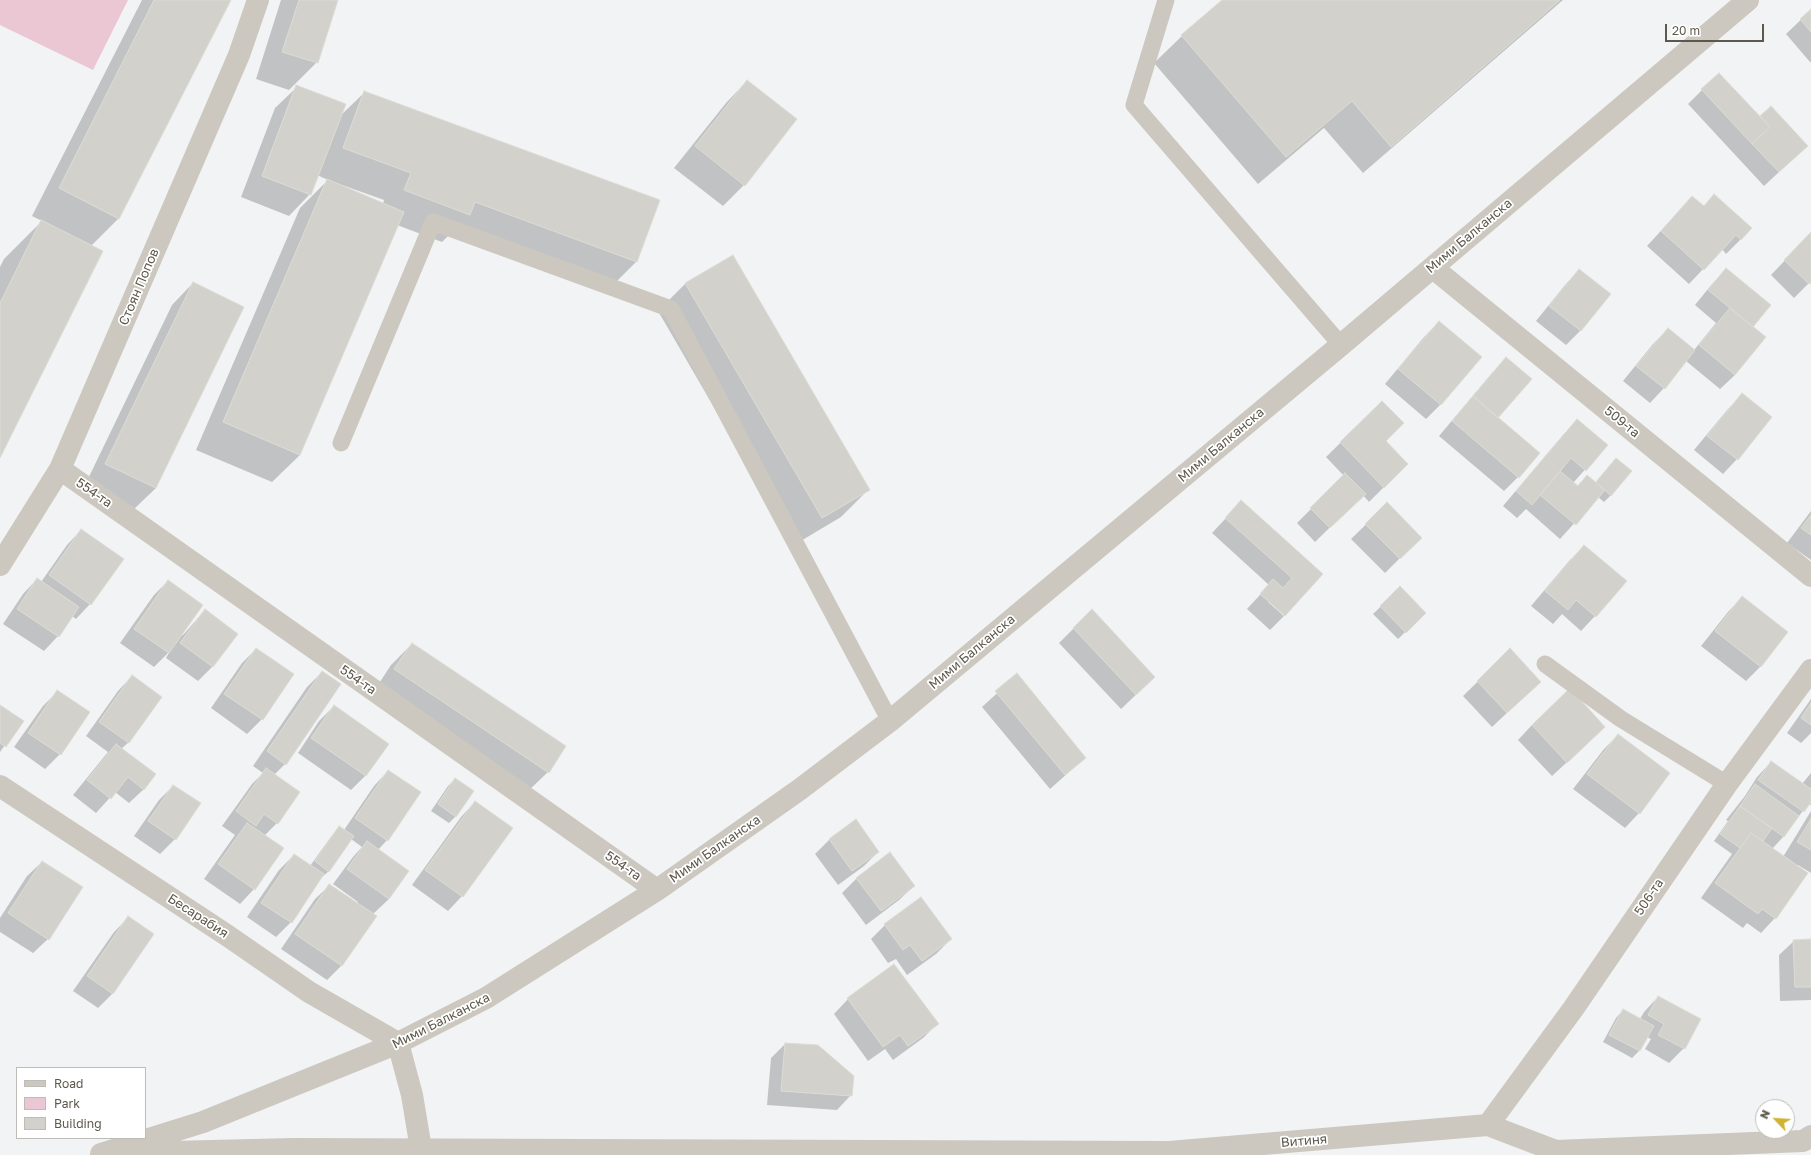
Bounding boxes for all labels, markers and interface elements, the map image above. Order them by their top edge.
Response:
scale bar [1667,16,1766,42]
text: 20 m [1672,23,1700,38]
street label: Мими Балканска [1423,195,1515,277]
street label: Стоян Попов [116,246,162,328]
street label: 509-та [1601,403,1643,441]
street label: Мими Балканска [1175,404,1267,486]
street label: 554-та [73,475,115,511]
street label: Мими Балканска [926,611,1018,693]
street label: 554-та [337,662,379,698]
street label: Мими Балканска [666,812,764,886]
street label: 554-та [602,848,644,884]
street label: 506-та [1631,876,1667,918]
street label: Бесарабия [165,891,231,941]
street label: Мими Балканска [390,990,492,1052]
legend [16,1067,146,1139]
text: Road [54,1076,83,1091]
text: Park [54,1096,80,1111]
north arrow [1755,1099,1795,1139]
text: N [1757,1108,1772,1121]
text: Building [54,1116,102,1131]
street label: Витиня [1280,1131,1328,1151]

